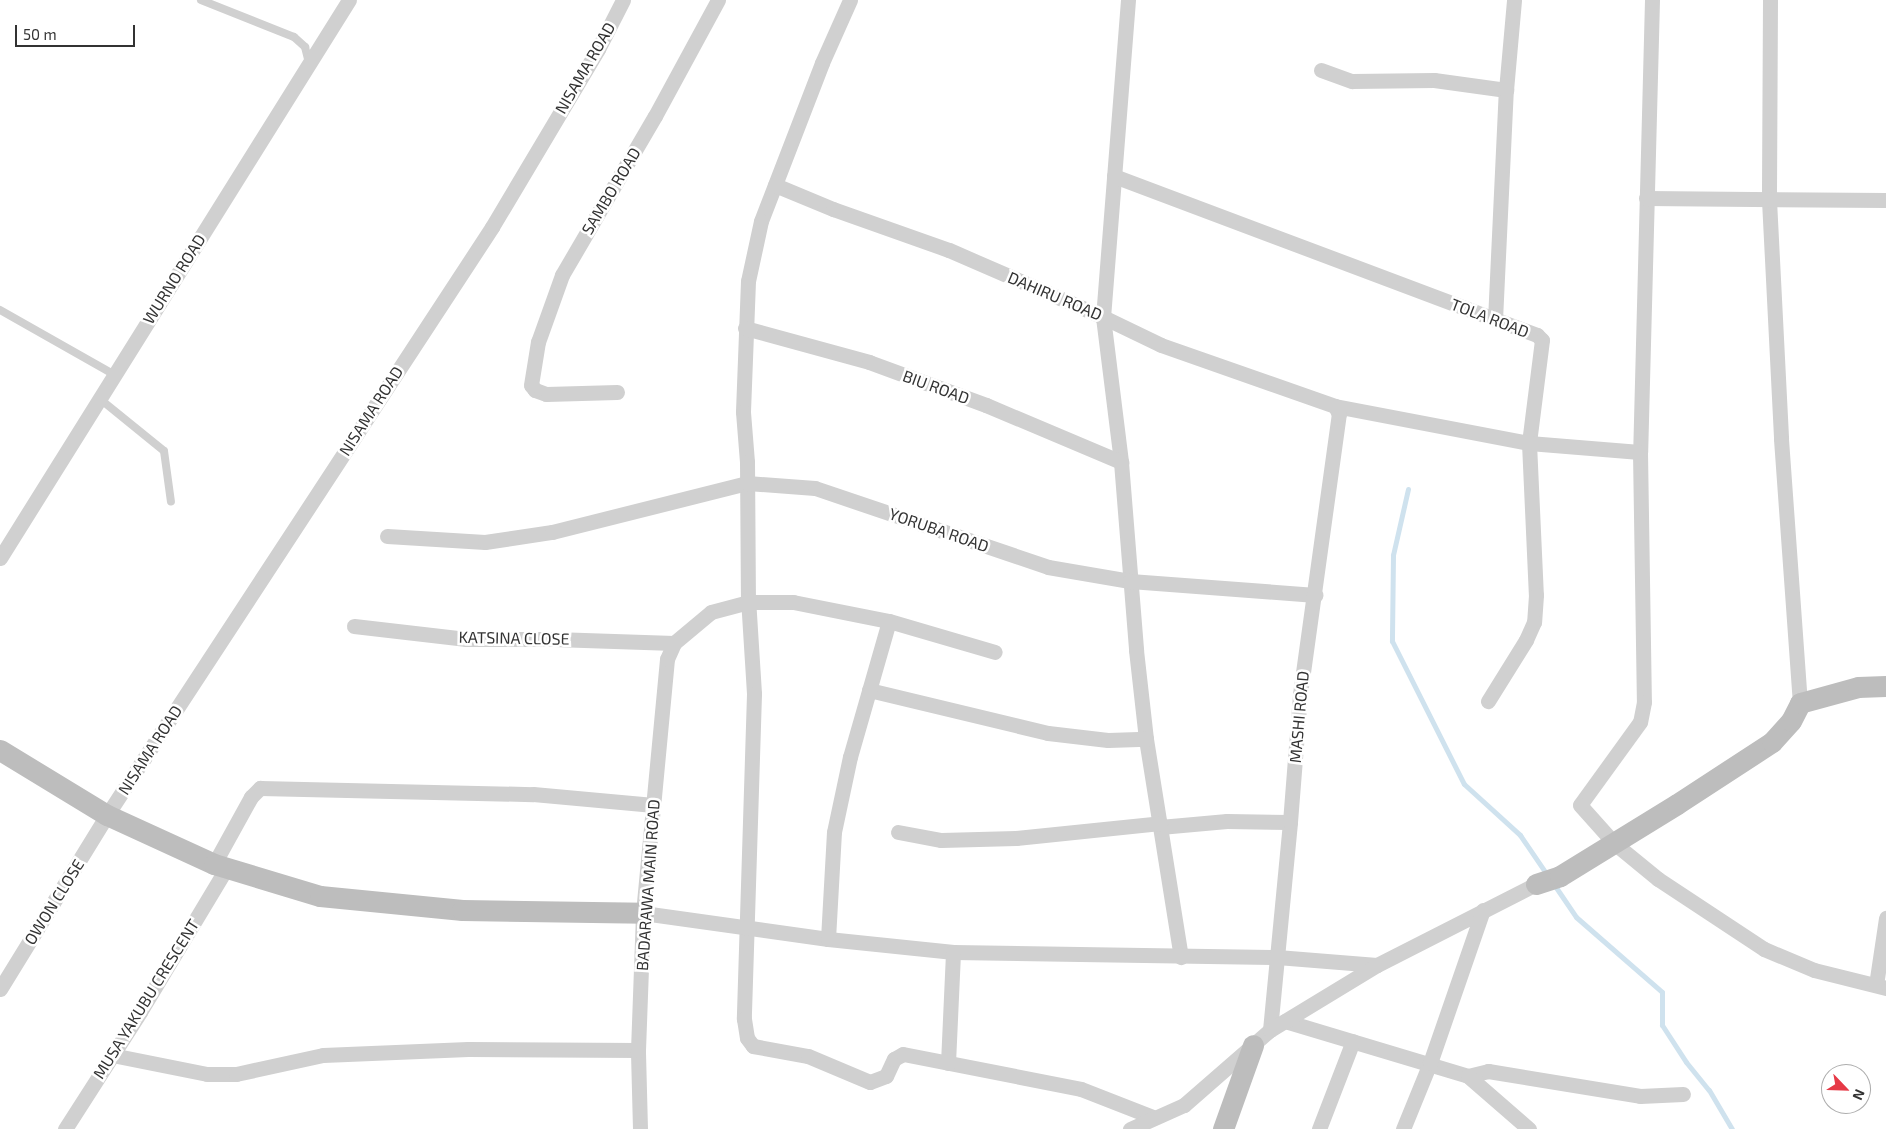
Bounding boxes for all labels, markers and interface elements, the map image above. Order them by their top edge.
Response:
scale bar [18,15,138,47]
street label: NISAMA ROAD [551,19,619,117]
text: 50 m [23,25,57,43]
street label: SAMBO ROAD [577,144,645,238]
street label: WURNO ROAD [139,231,209,327]
street label: DAHIRU ROAD [1005,268,1105,324]
street label: TOLA ROAD [1448,294,1532,342]
street label: NISAMA ROAD [335,363,407,459]
street label: BIU ROAD [900,366,972,408]
street label: YORUBA ROAD [886,504,992,556]
street label: KATSINA CLOSE [458,627,570,649]
street label: MASHI ROAD [1285,670,1313,764]
street label: NISAMA ROAD [114,702,186,798]
street label: BADARAWA MAIN ROAD [632,798,664,972]
street label: OWON CLOSE [20,856,88,948]
street label: MUSA YAKUBU CRESCENT [89,915,203,1083]
north arrow [1821,1064,1871,1114]
text: N [1849,1087,1869,1103]

